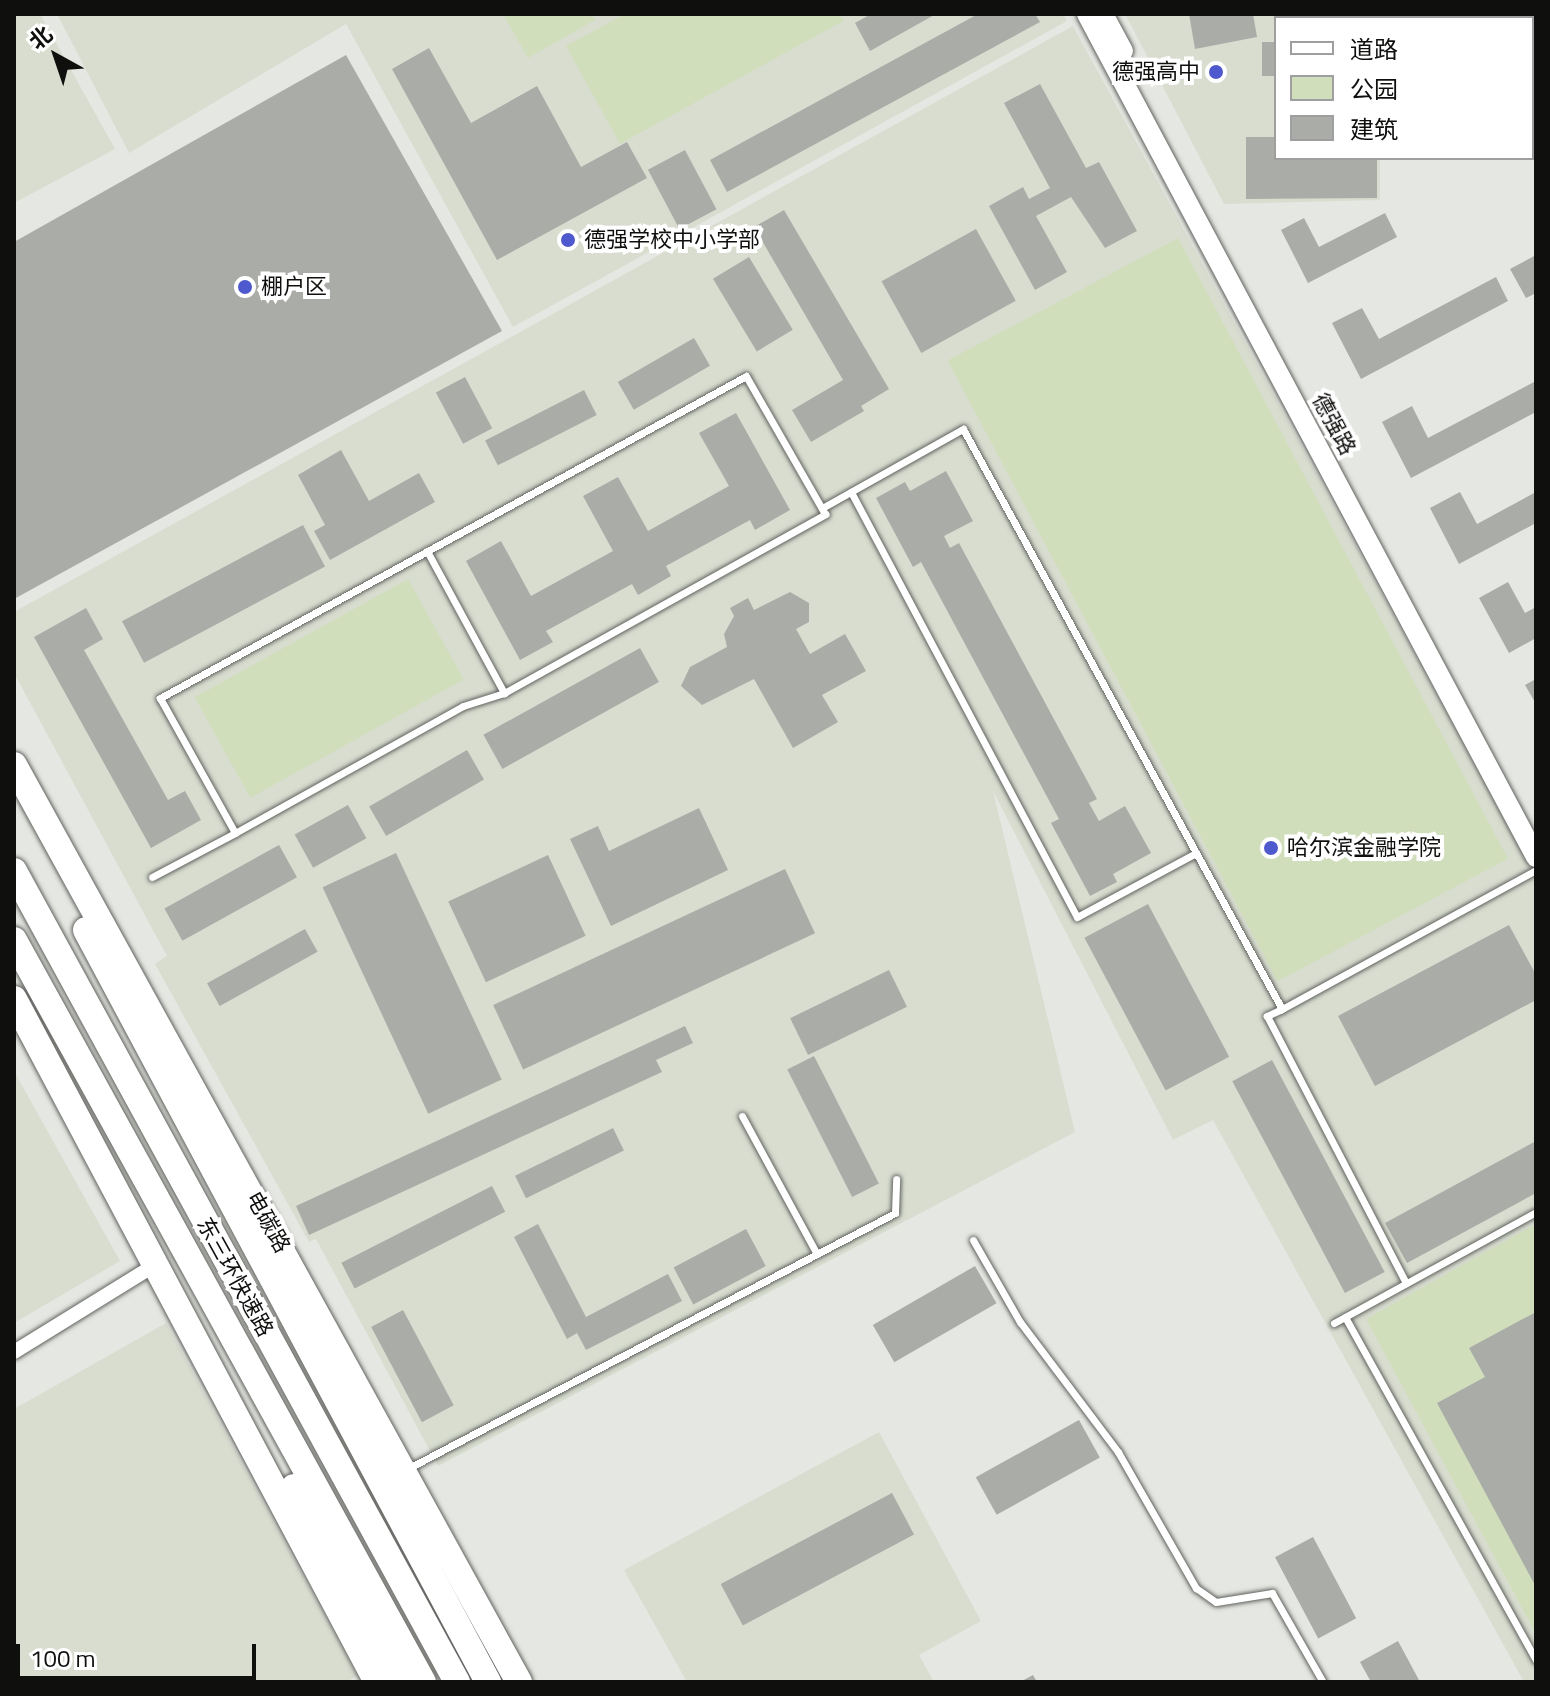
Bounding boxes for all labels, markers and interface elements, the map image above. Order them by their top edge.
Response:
north arrow [16,16,96,96]
legend [1274,16,1534,160]
text: 北 [21,18,60,58]
text: 道路 [1350,31,1398,67]
place label: 德强高中 [1112,59,1200,85]
marker: 德强高中 [1207,63,1225,81]
text: 公园 [1350,71,1398,107]
text: 建筑 [1350,111,1398,147]
place label: 德强学校中小学部 [584,227,760,253]
marker: 德强学校中小学部 [559,231,577,249]
place label: 棚户区 [261,274,327,300]
marker: 棚户区 [236,278,254,296]
street label: 德强路 [1307,389,1361,459]
place label: 哈尔滨金融学院 [1287,835,1441,861]
marker: 哈尔滨金融学院 [1262,839,1280,857]
street label: 电碳路 [240,1187,296,1257]
street label: 东三环快速路 [191,1213,279,1341]
scale bar [20,1628,260,1678]
text: 100 m [30,1640,96,1676]

